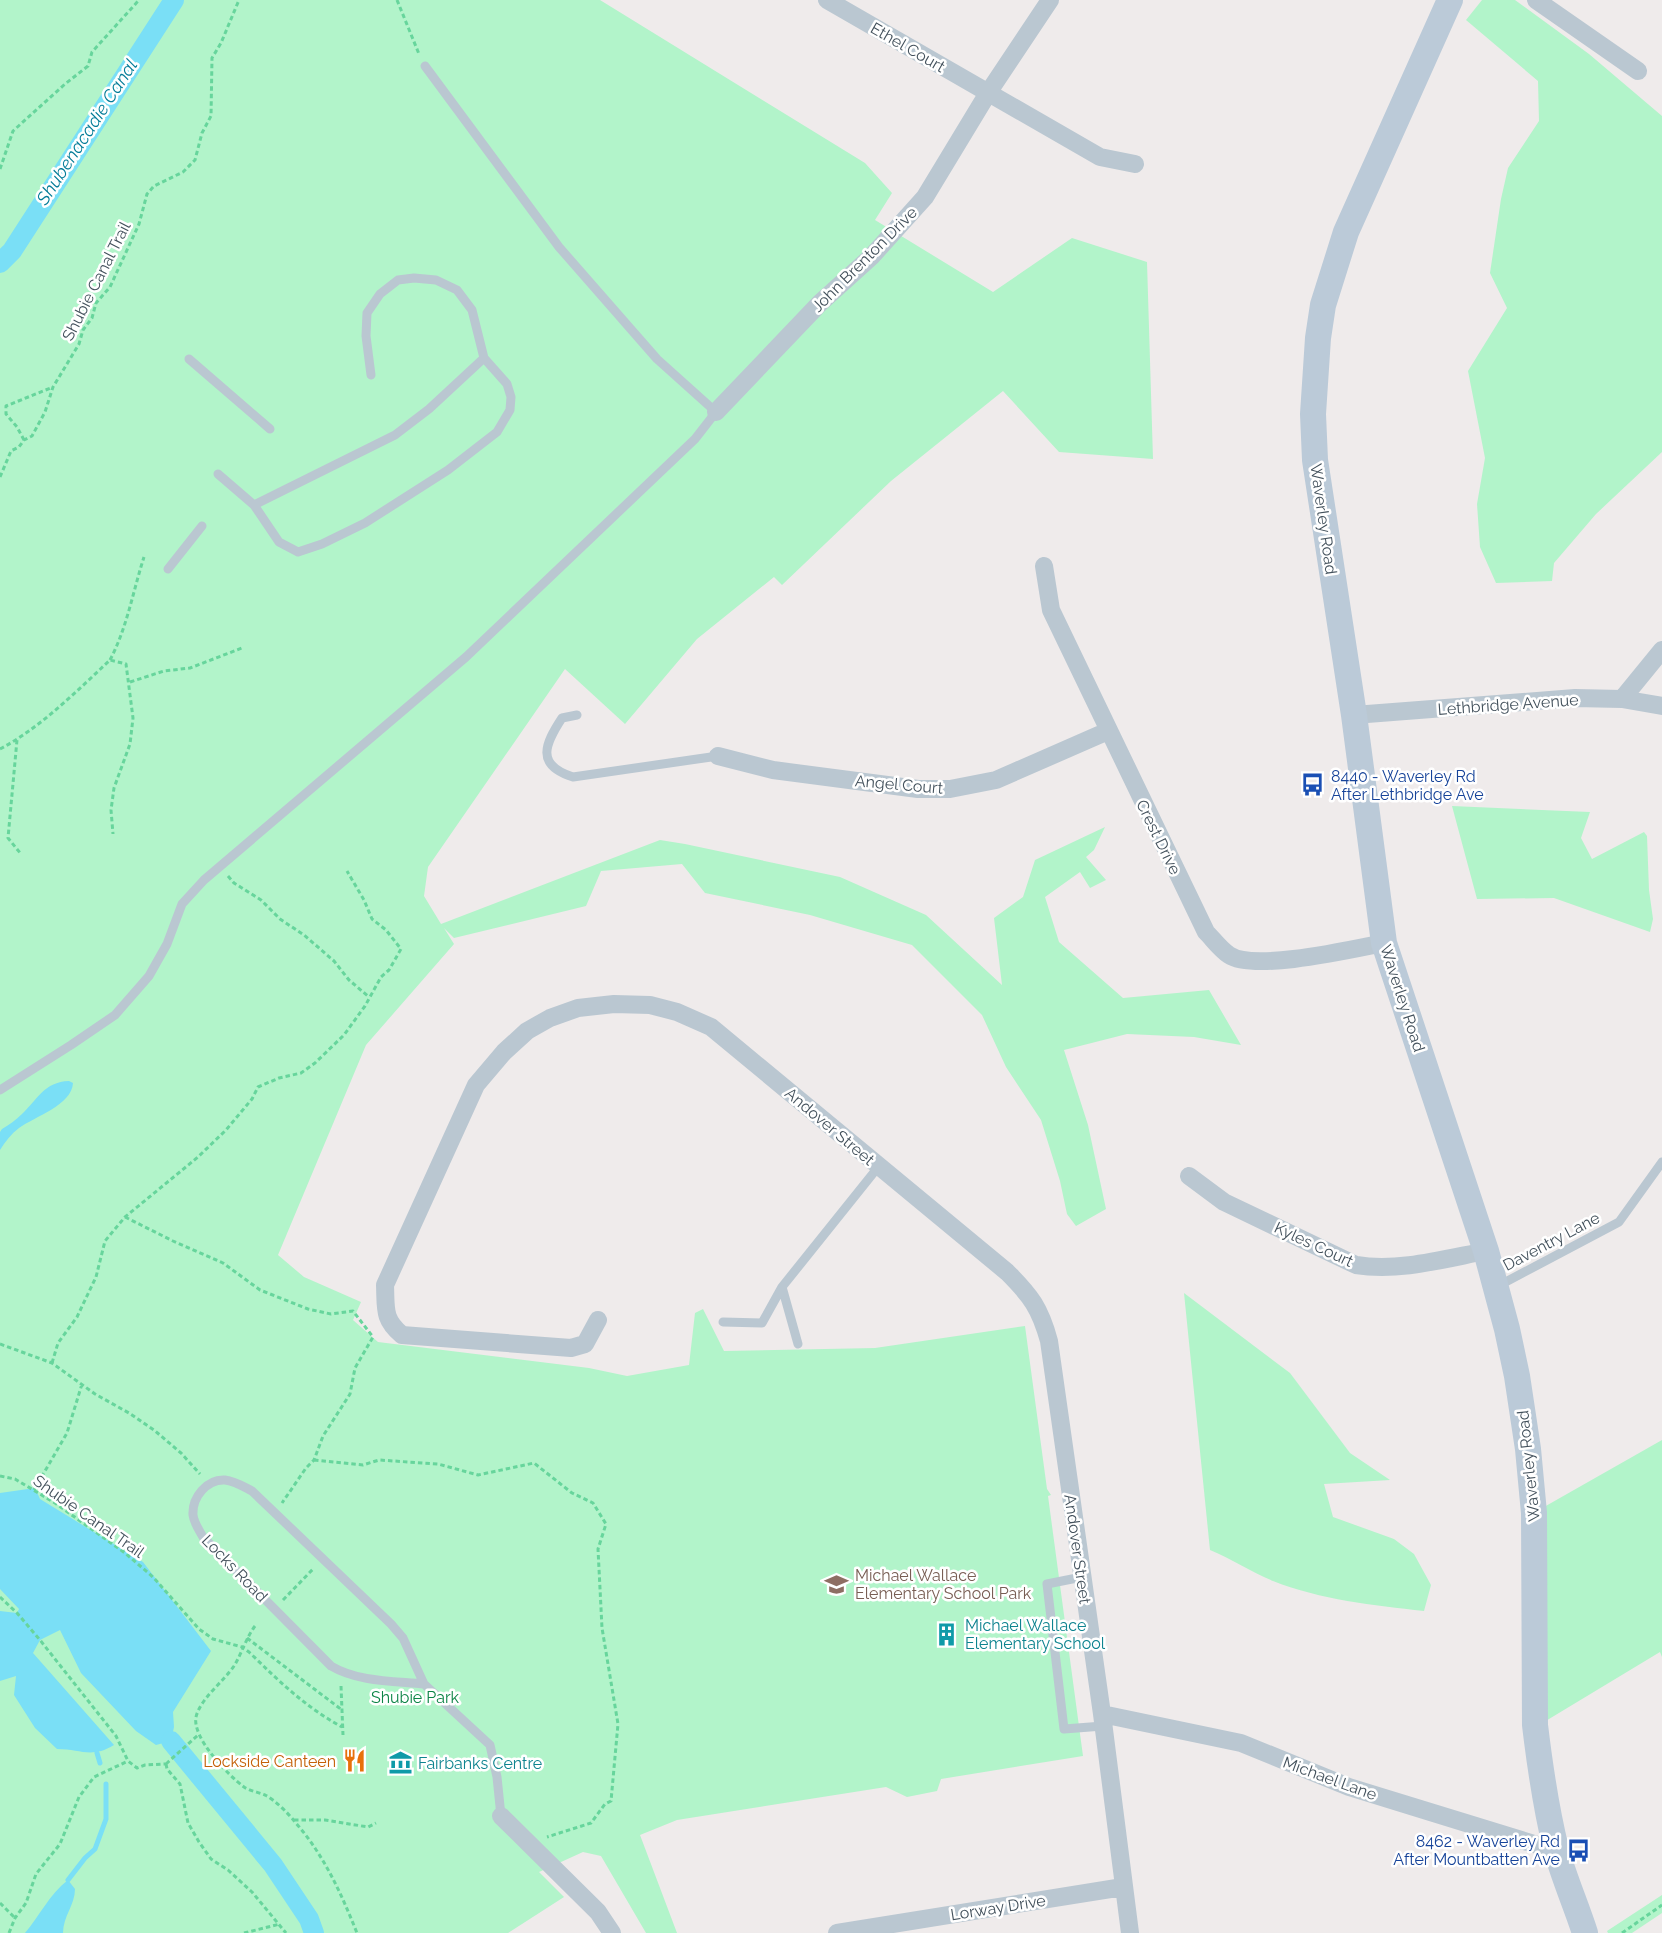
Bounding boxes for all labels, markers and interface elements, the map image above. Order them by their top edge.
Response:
street label: Ethel Court [867,19,949,77]
water label: Shubenacadie Canal [31,55,142,209]
street label: John Brenton Drive [808,203,921,316]
street label: Shubie Canal Trail [58,218,135,344]
street label: Waverley Road [1306,462,1341,576]
street label: Lethbridge Avenue [1437,690,1579,719]
place label: 8440 - Waverley Rd After Lethbridge Ave [1331,767,1484,804]
street label: Angel Court [854,771,944,798]
bus stop icon: 8440 - Waverley Rd After Lethbridge Ave [1300,772,1326,798]
street label: Crest Drive [1132,797,1185,878]
street label: Waverley Road [1376,942,1429,1054]
street label: Andover Street [781,1084,879,1170]
street label: Daventry Lane [1500,1208,1603,1275]
street label: Kyles Court [1271,1218,1357,1271]
street label: Waverley Road [1513,1409,1544,1523]
street label: Shubie Canal Trail [30,1471,148,1562]
street label: Andover Street [1060,1493,1095,1606]
street label: Locks Road [198,1531,271,1606]
place label: Michael Wallace Elementary School Park [855,1566,1032,1603]
school or university icon: Michael Wallace Elementary School Park [824,1571,850,1597]
place label: Michael Wallace Elementary School [965,1616,1106,1653]
building icon: Michael Wallace Elementary School [934,1621,960,1647]
park label: Shubie Park [371,1688,460,1707]
restaurant icon: Lockside Canteen [341,1748,367,1774]
museum icon: Fairbanks Centre [387,1750,413,1776]
place label: Lockside Canteen [203,1752,336,1771]
street label: Michael Lane [1280,1753,1379,1804]
place label: Fairbanks Centre [418,1754,542,1773]
place label: 8462 - Waverley Rd After Mountbatten Ave [1393,1832,1560,1869]
bus stop icon: 8462 - Waverley Rd After Mountbatten Ave [1565,1837,1591,1863]
street label: Lorway Drive [949,1891,1047,1924]

